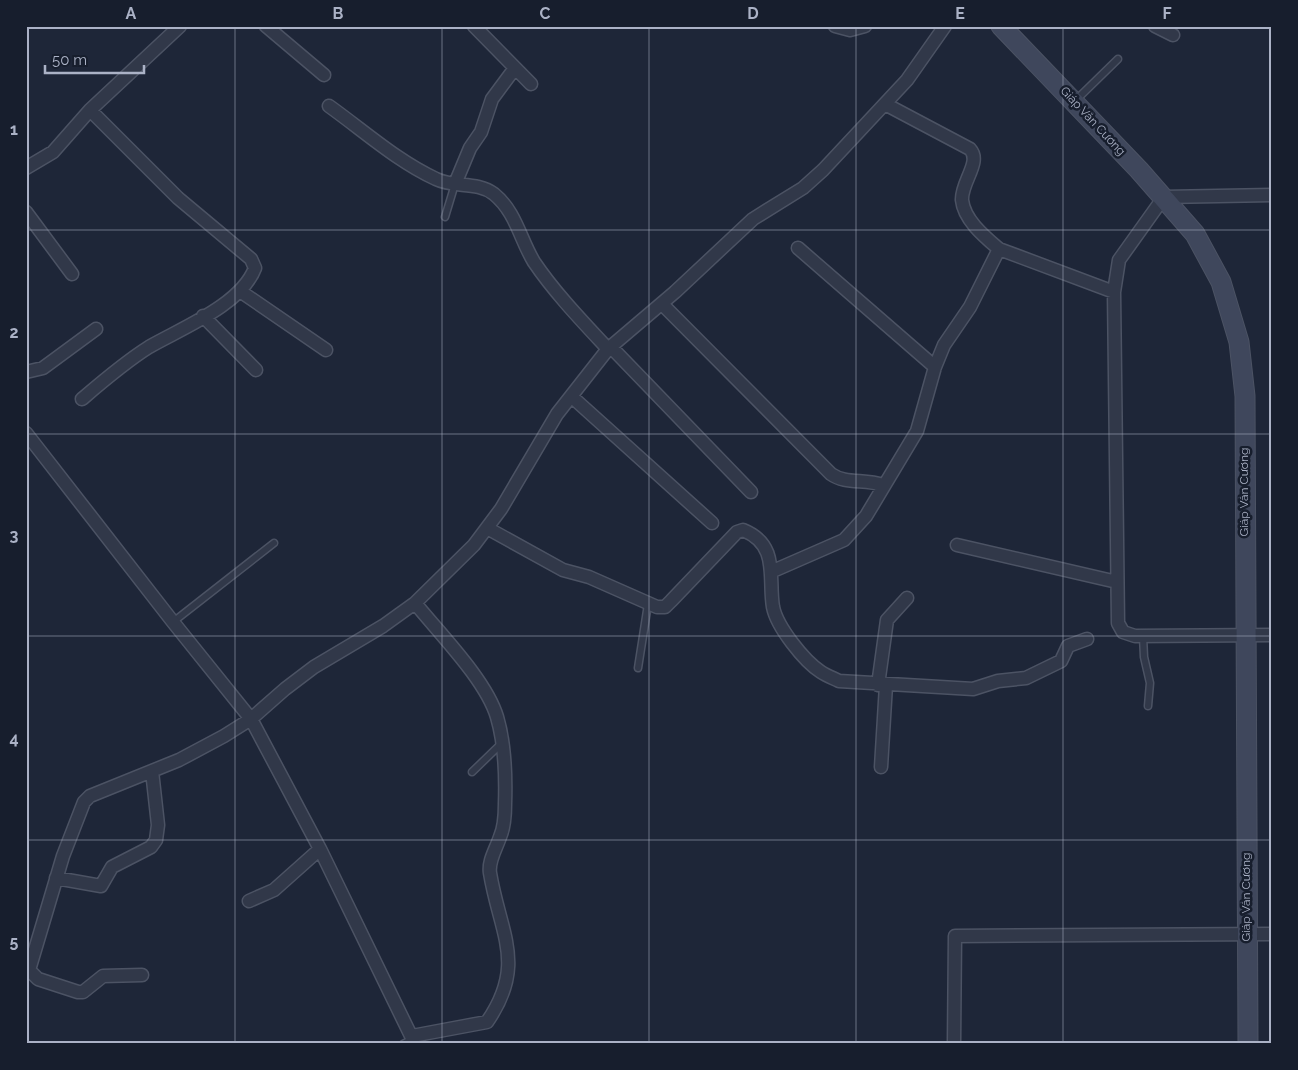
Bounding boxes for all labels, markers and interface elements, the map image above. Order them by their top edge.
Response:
text: A [126,4,137,23]
text: B [333,4,344,23]
text: C [540,4,551,23]
text: D [747,4,759,23]
text: E [955,4,965,23]
text: F [1162,4,1172,23]
scale bar [45,42,144,74]
text: 50 m [52,51,87,69]
street label: Giáp Văn Cương [1058,84,1128,158]
text: 1 [10,120,18,139]
text: 2 [9,323,19,342]
street label: Giáp Văn Cương [1237,448,1251,536]
text: 3 [10,526,19,545]
text: 4 [9,729,19,748]
street label: Giáp Văn Cương [1239,853,1253,941]
text: 5 [10,932,19,951]

